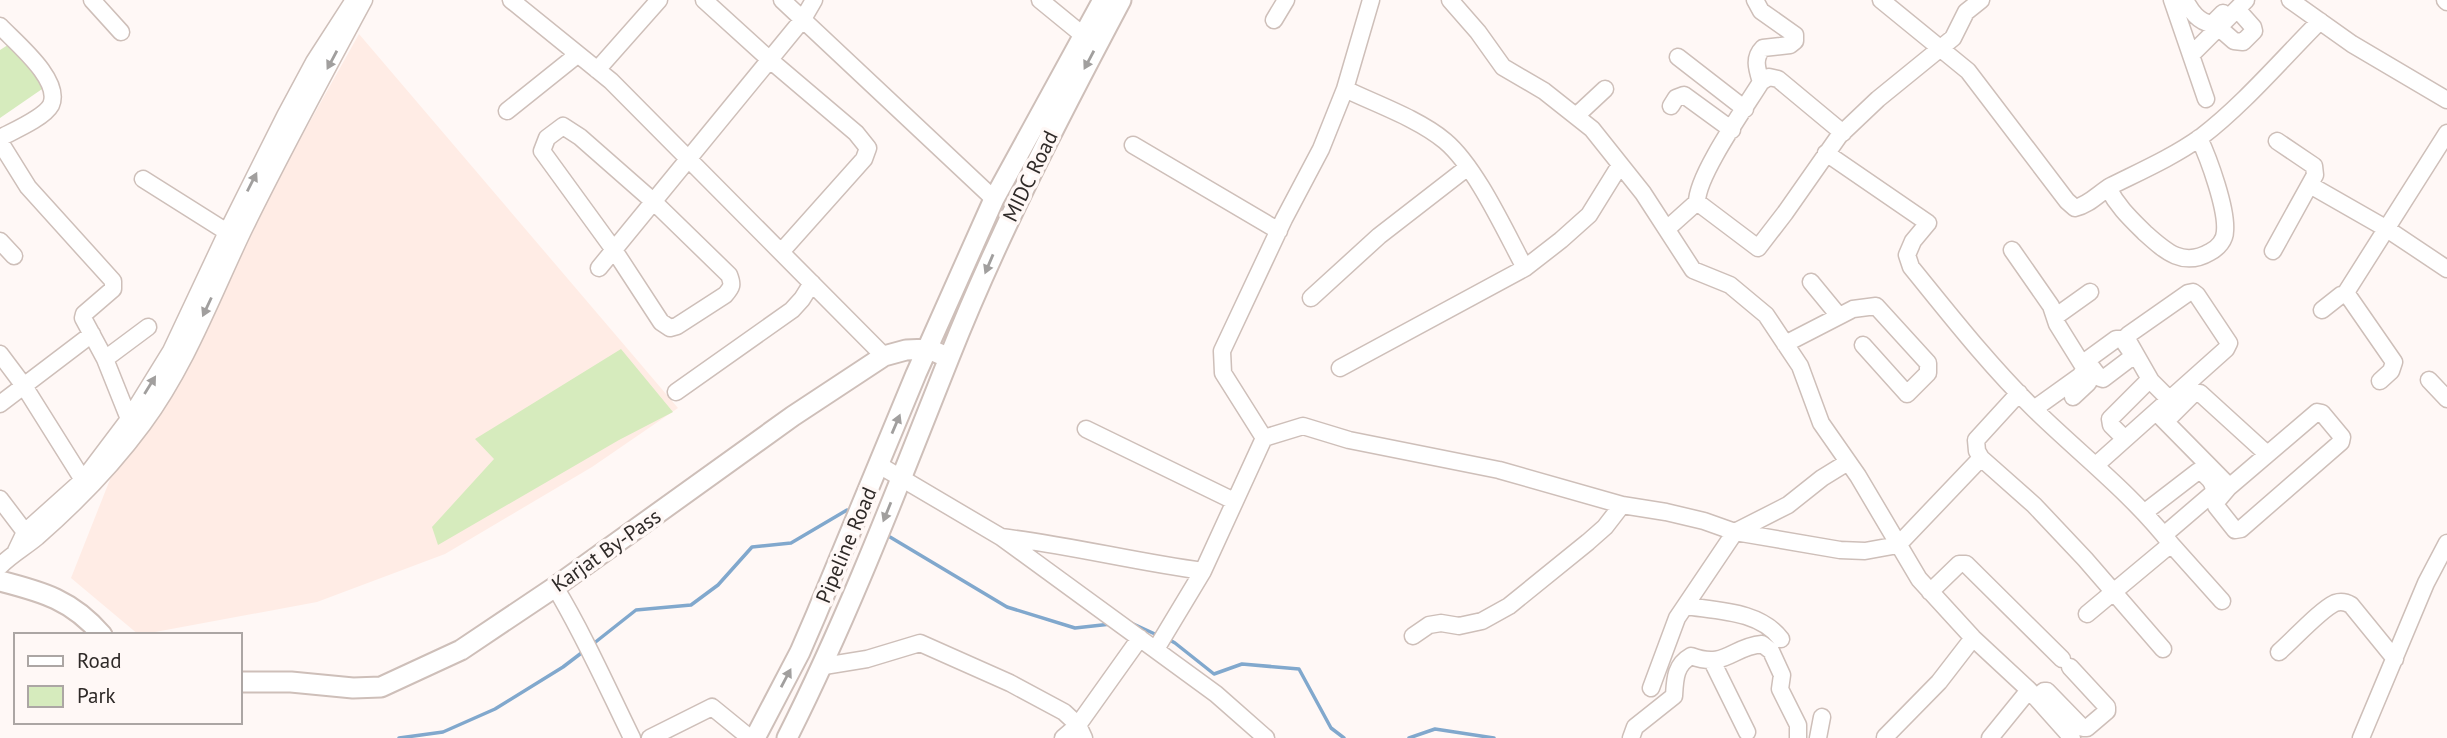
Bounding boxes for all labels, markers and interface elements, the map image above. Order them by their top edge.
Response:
one-way arrow [326,50,338,70]
one-way arrow [1083,50,1095,70]
street label: MIDC Road [996,126,1064,226]
one-way arrow [247,172,258,192]
one-way arrow [983,254,994,275]
one-way arrow [201,297,213,317]
one-way arrow [144,375,157,394]
one-way arrow [891,413,902,434]
street label: Pipeline Road [809,483,883,607]
street label: Karjat By-Pass [546,502,666,598]
one-way arrow [881,502,893,522]
legend [14,633,242,724]
text: Road [77,647,121,674]
one-way arrow [781,668,792,688]
text: Park [77,682,116,709]

